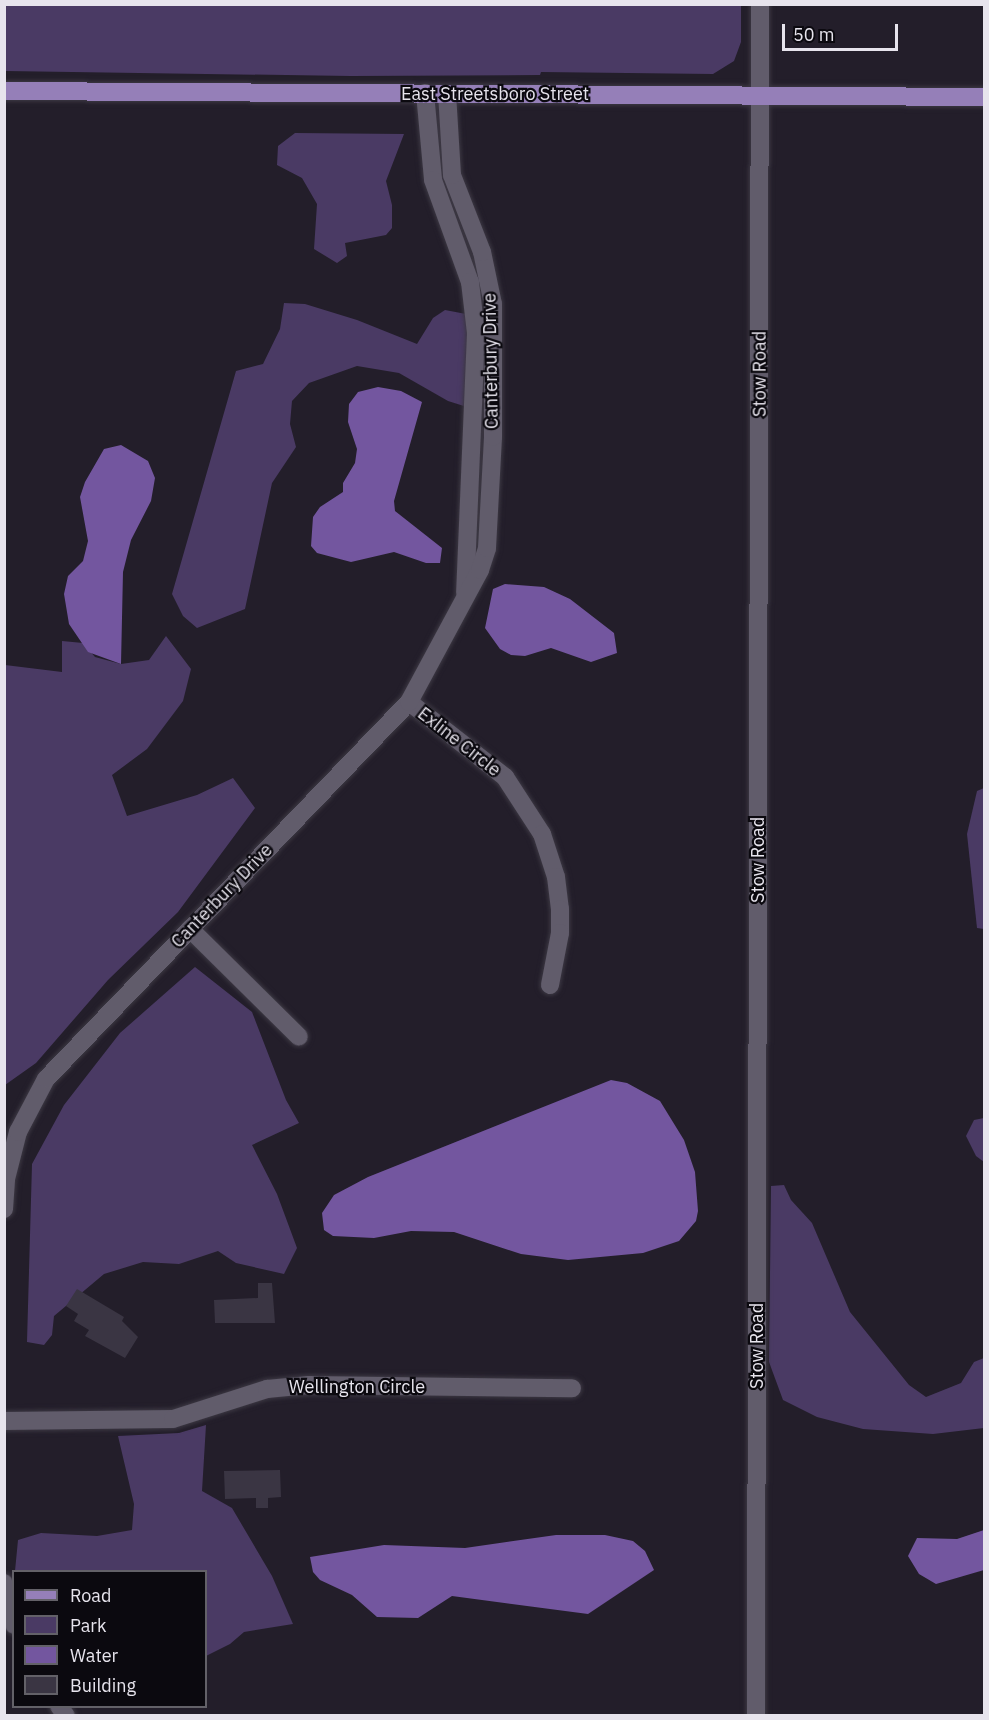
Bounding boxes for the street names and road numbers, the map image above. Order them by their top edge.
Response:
street label: East Streetsboro Street [401,83,589,105]
street label: Canterbury Drive [479,293,503,429]
street label: Stow Road [749,331,771,417]
street label: Exline Circle [413,703,505,781]
street label: Stow Road [747,817,769,903]
street label: Canterbury Drive [167,840,277,952]
street label: Stow Road [746,1303,768,1389]
street label: Wellington Circle [289,1376,425,1398]

